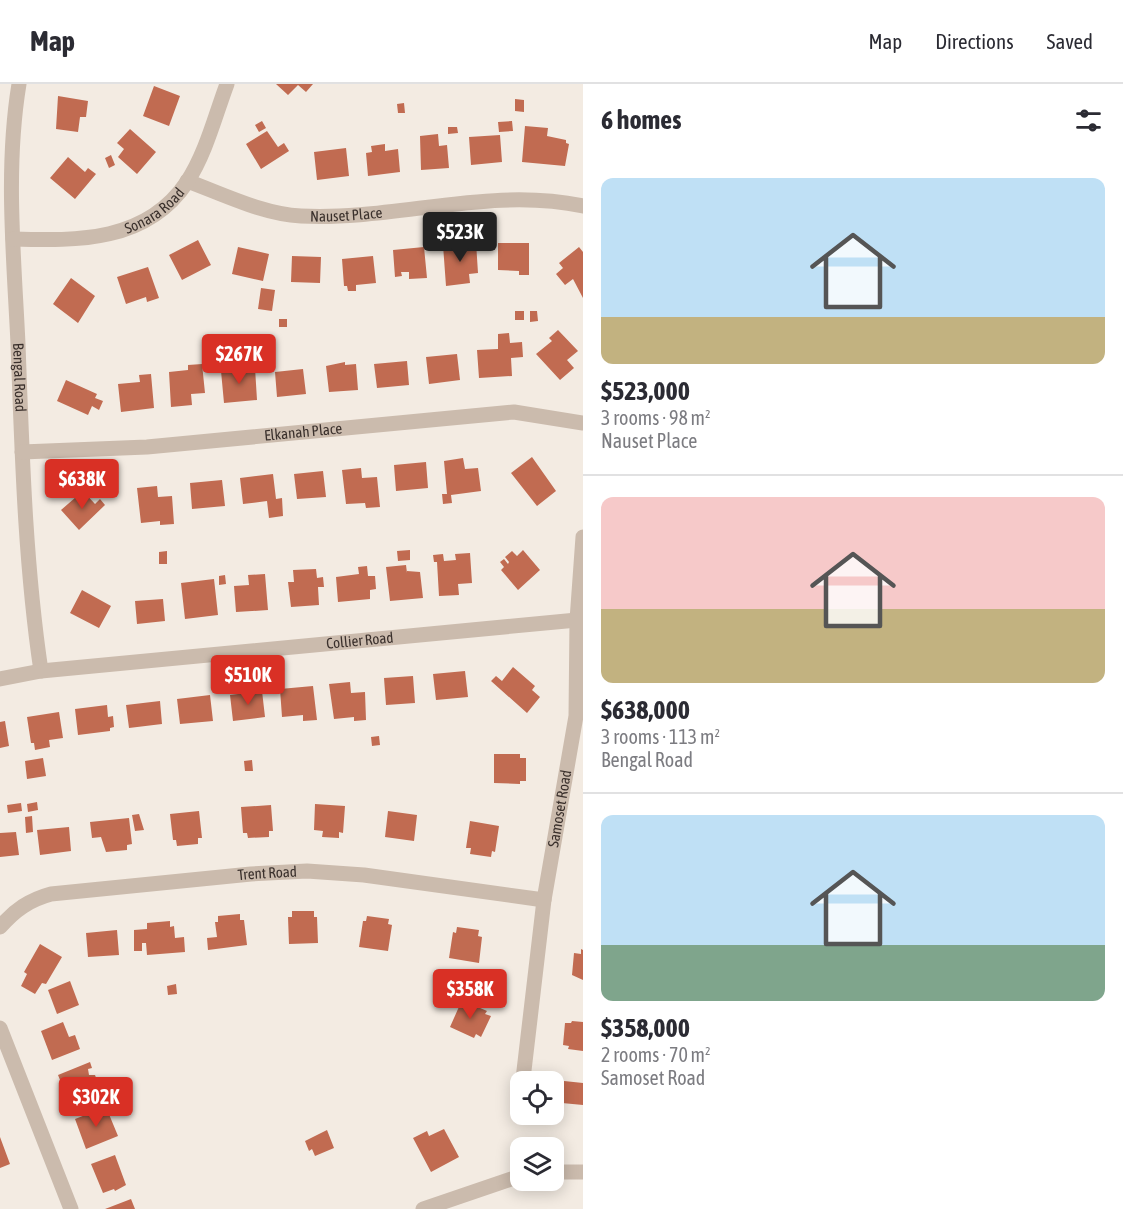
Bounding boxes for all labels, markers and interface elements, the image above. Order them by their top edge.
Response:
text: Map [30,25,75,57]
text: Map [868,29,902,53]
text: Directions [935,29,1014,53]
text: Saved [1047,29,1093,53]
icon: filters [1072,104,1105,137]
text: 6 homes [601,105,681,135]
street label: Sonara Road [122,184,188,237]
street label: Nauset Place [310,204,383,225]
pin: $523K [418,212,502,263]
icon: home [799,217,907,325]
text: $523K [437,220,483,243]
pin: $267K [197,334,281,385]
text: $267K [216,342,262,365]
street label: Bengal Road [10,343,29,412]
text: $523,000 [601,376,690,406]
text: 3 rooms · 98 m² [601,406,711,429]
street label: Elkanah Place [263,419,343,444]
text: Nauset Place [601,429,697,452]
pin: $638K [40,459,124,510]
text: $638K [59,467,105,490]
icon: home [799,536,907,644]
street label: Collier Road [325,629,394,652]
pin: $510K [206,655,290,706]
text: $510K [225,663,271,686]
text: $638,000 [601,695,690,725]
text: 3 rooms · 113 m² [601,725,720,748]
text: Bengal Road [601,748,693,771]
street label: Samoset Road [544,768,574,849]
icon: home [799,854,907,962]
street label: Trent Road [237,863,297,883]
pin: $358K [428,969,512,1020]
text: $358K [447,977,493,1000]
text: $358,000 [601,1013,690,1043]
text: 2 rooms · 70 m² [601,1043,711,1066]
text: Samoset Road [601,1066,705,1089]
map controls [510,1071,564,1191]
button: locate [510,1071,564,1125]
pin: $302K [54,1077,138,1128]
text: $302K [73,1085,119,1108]
button: layers [510,1137,564,1191]

